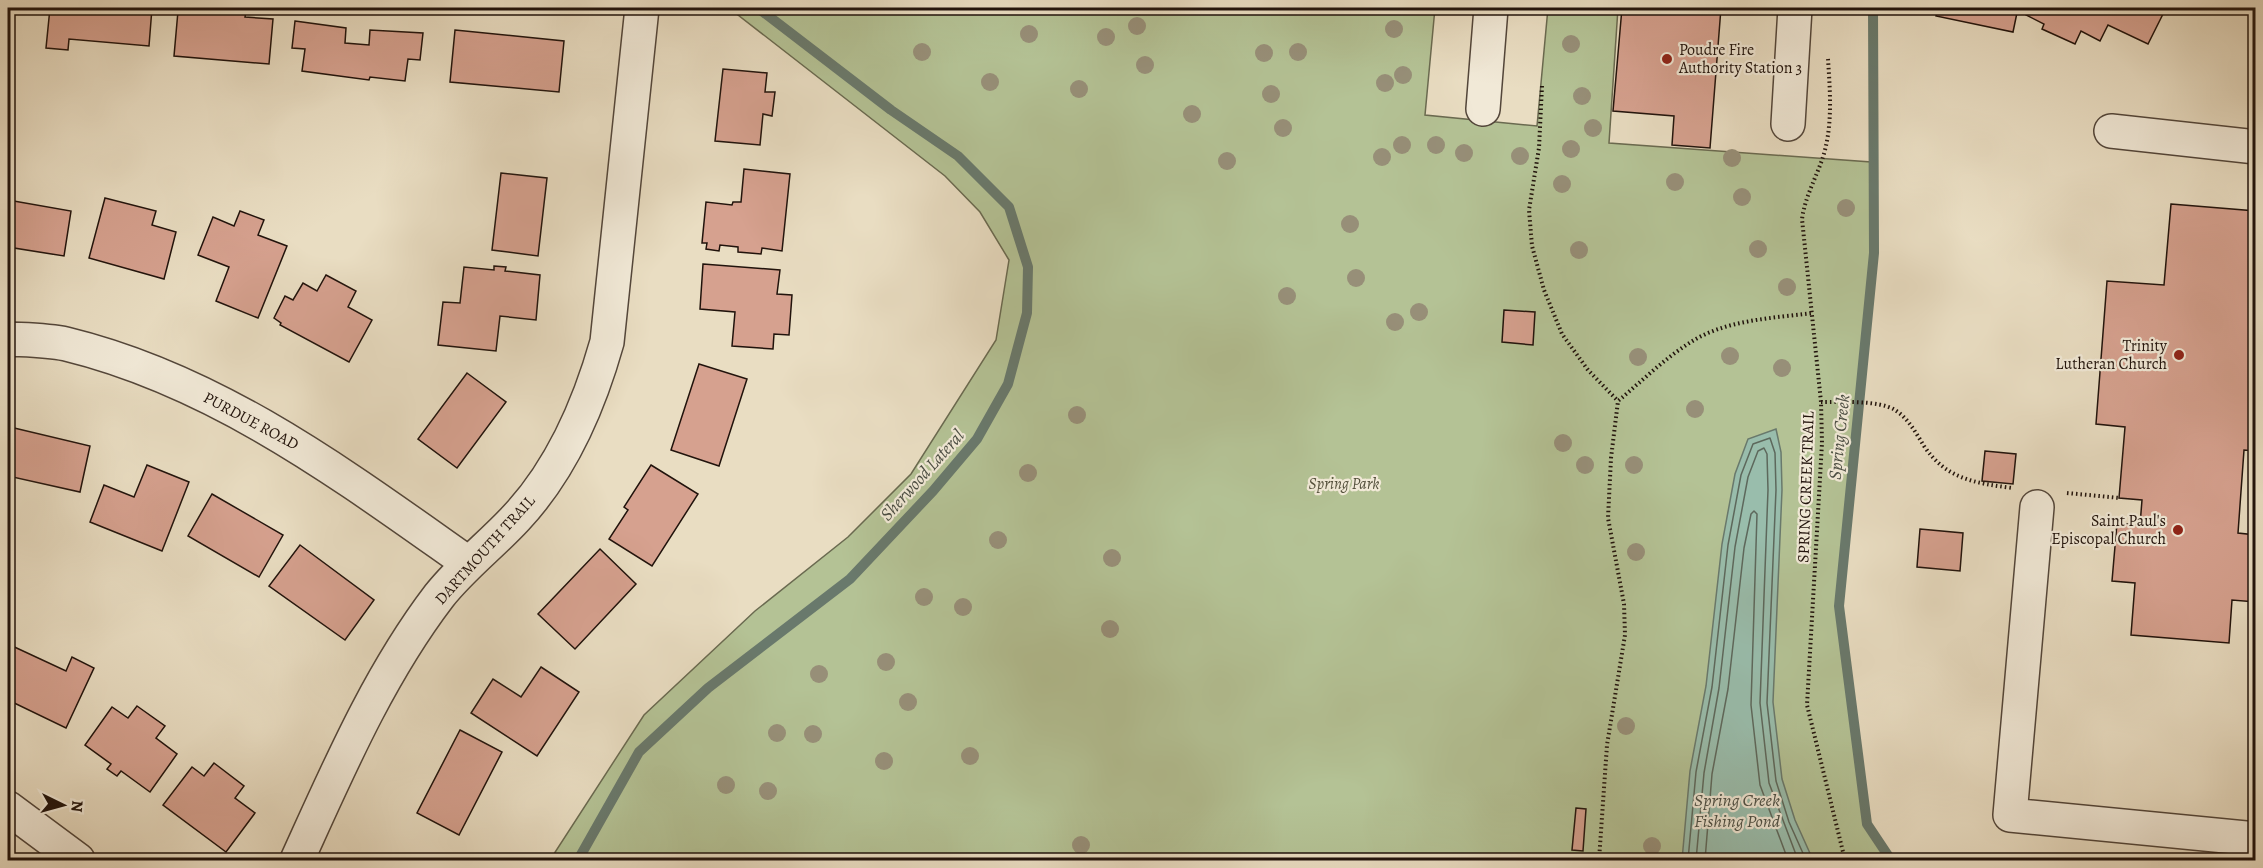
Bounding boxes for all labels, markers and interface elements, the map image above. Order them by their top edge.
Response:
place label: Poudre Fire Authority Station 3 [1678,39,1802,79]
marker: Poudre Fire Authority Station 3 [1660,52,1674,66]
place label: Trinity Lutheran Church [2055,335,2168,375]
marker: Trinity Lutheran Church [2172,348,2186,362]
street label: PURDUE ROAD [199,387,303,455]
water label: Spring Creek [1823,393,1855,481]
street label: SPRING CREEK TRAIL [1792,410,1820,563]
water label: Sherwood Lateral [875,424,970,526]
park label: Spring Park [1309,473,1379,495]
street label: DARTMOUTH TRAIL [430,490,541,609]
place label: Saint Paul's Episcopal Church [2051,510,2166,550]
marker: Saint Paul's Episcopal Church [2171,523,2185,537]
north arrow [33,775,93,835]
water label: Spring Creek Fishing Pond [1694,788,1781,833]
text: N [65,799,88,813]

